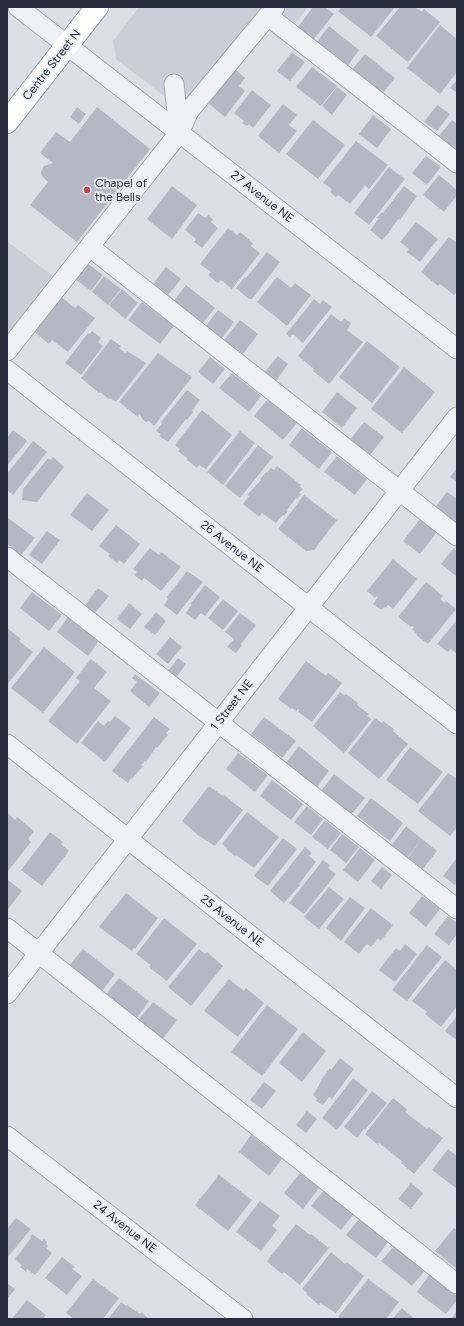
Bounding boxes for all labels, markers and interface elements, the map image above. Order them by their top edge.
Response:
street label: Centre Street N [20,27,84,103]
street label: 27 Avenue NE [228,168,296,226]
place label: Chapel of the Bells [95,176,147,204]
marker: Chapel of the Bells [82,185,92,195]
street label: 26 Avenue NE [197,518,267,576]
street label: 1 Street NE [208,677,256,733]
street label: 25 Avenue NE [197,892,267,950]
street label: 24 Avenue NE [90,1198,160,1256]

